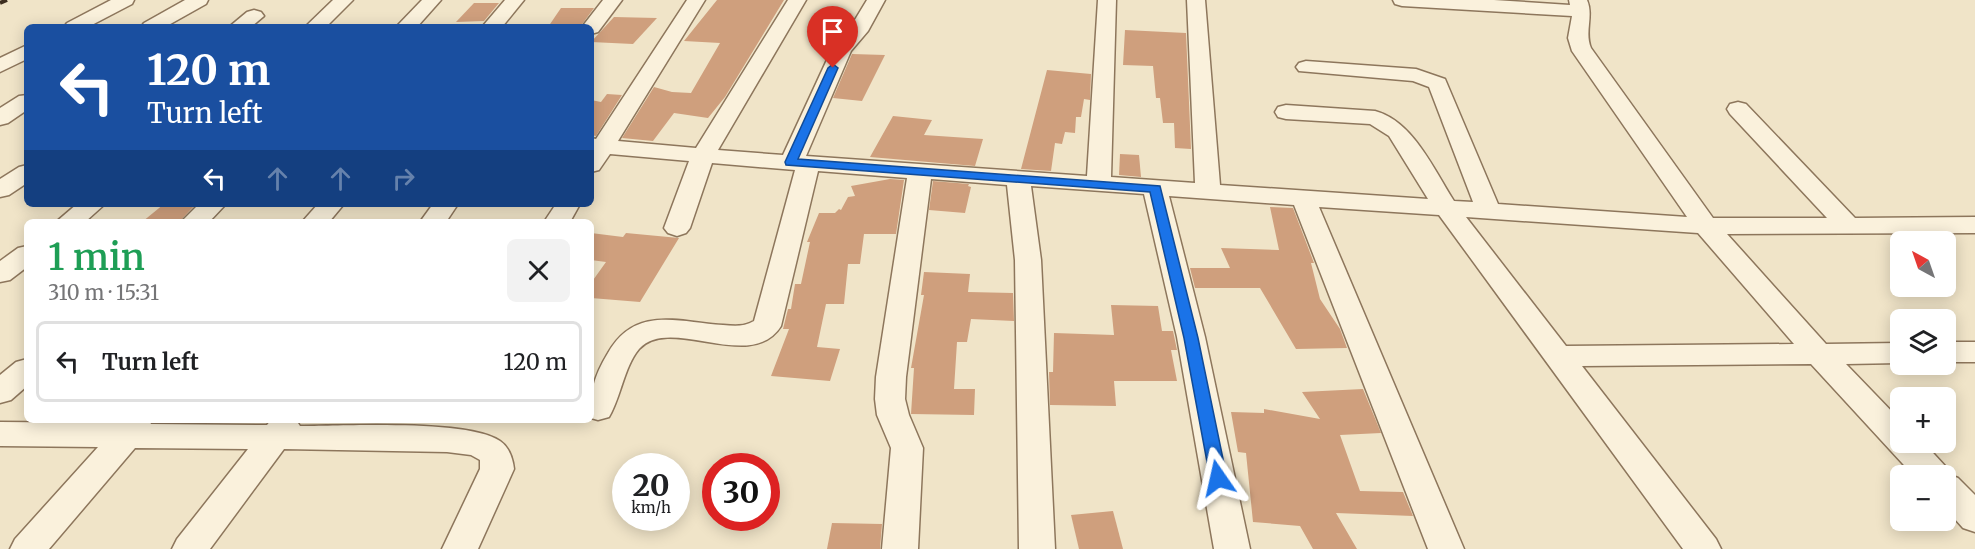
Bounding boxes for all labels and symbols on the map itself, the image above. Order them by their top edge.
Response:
pin [807,6,858,68]
north arrow [1890,231,1956,297]
position arrow [1186,446,1250,510]
speed limit sign: 30 [702,453,780,531]

